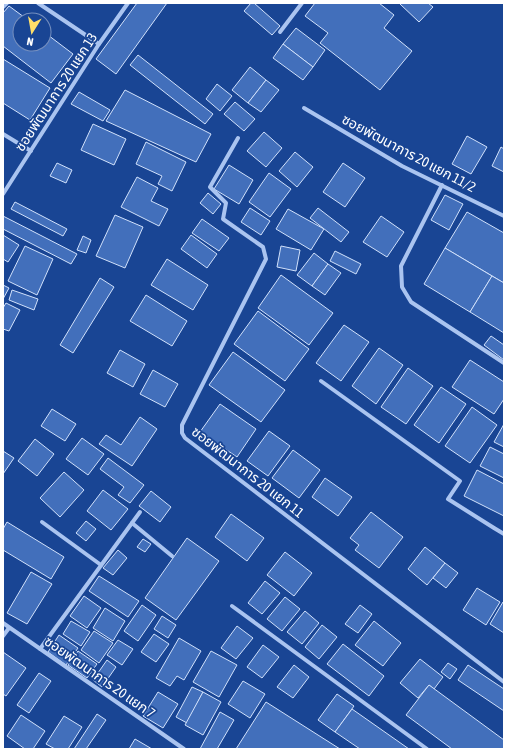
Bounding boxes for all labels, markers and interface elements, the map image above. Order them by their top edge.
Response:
north arrow [12,12,52,52]
street label: ซอยพัฒนาการ 20 แยก 13 [12,30,100,154]
text: N [26,35,34,48]
street label: ซอยพัฒนาการ 20 แยก 11/2 [339,111,479,195]
street label: ซอยพัฒนาการ 20 แยก 11 [189,423,307,521]
street label: ซอยพัฒนาการ 20 แยก 7 [42,633,158,721]

